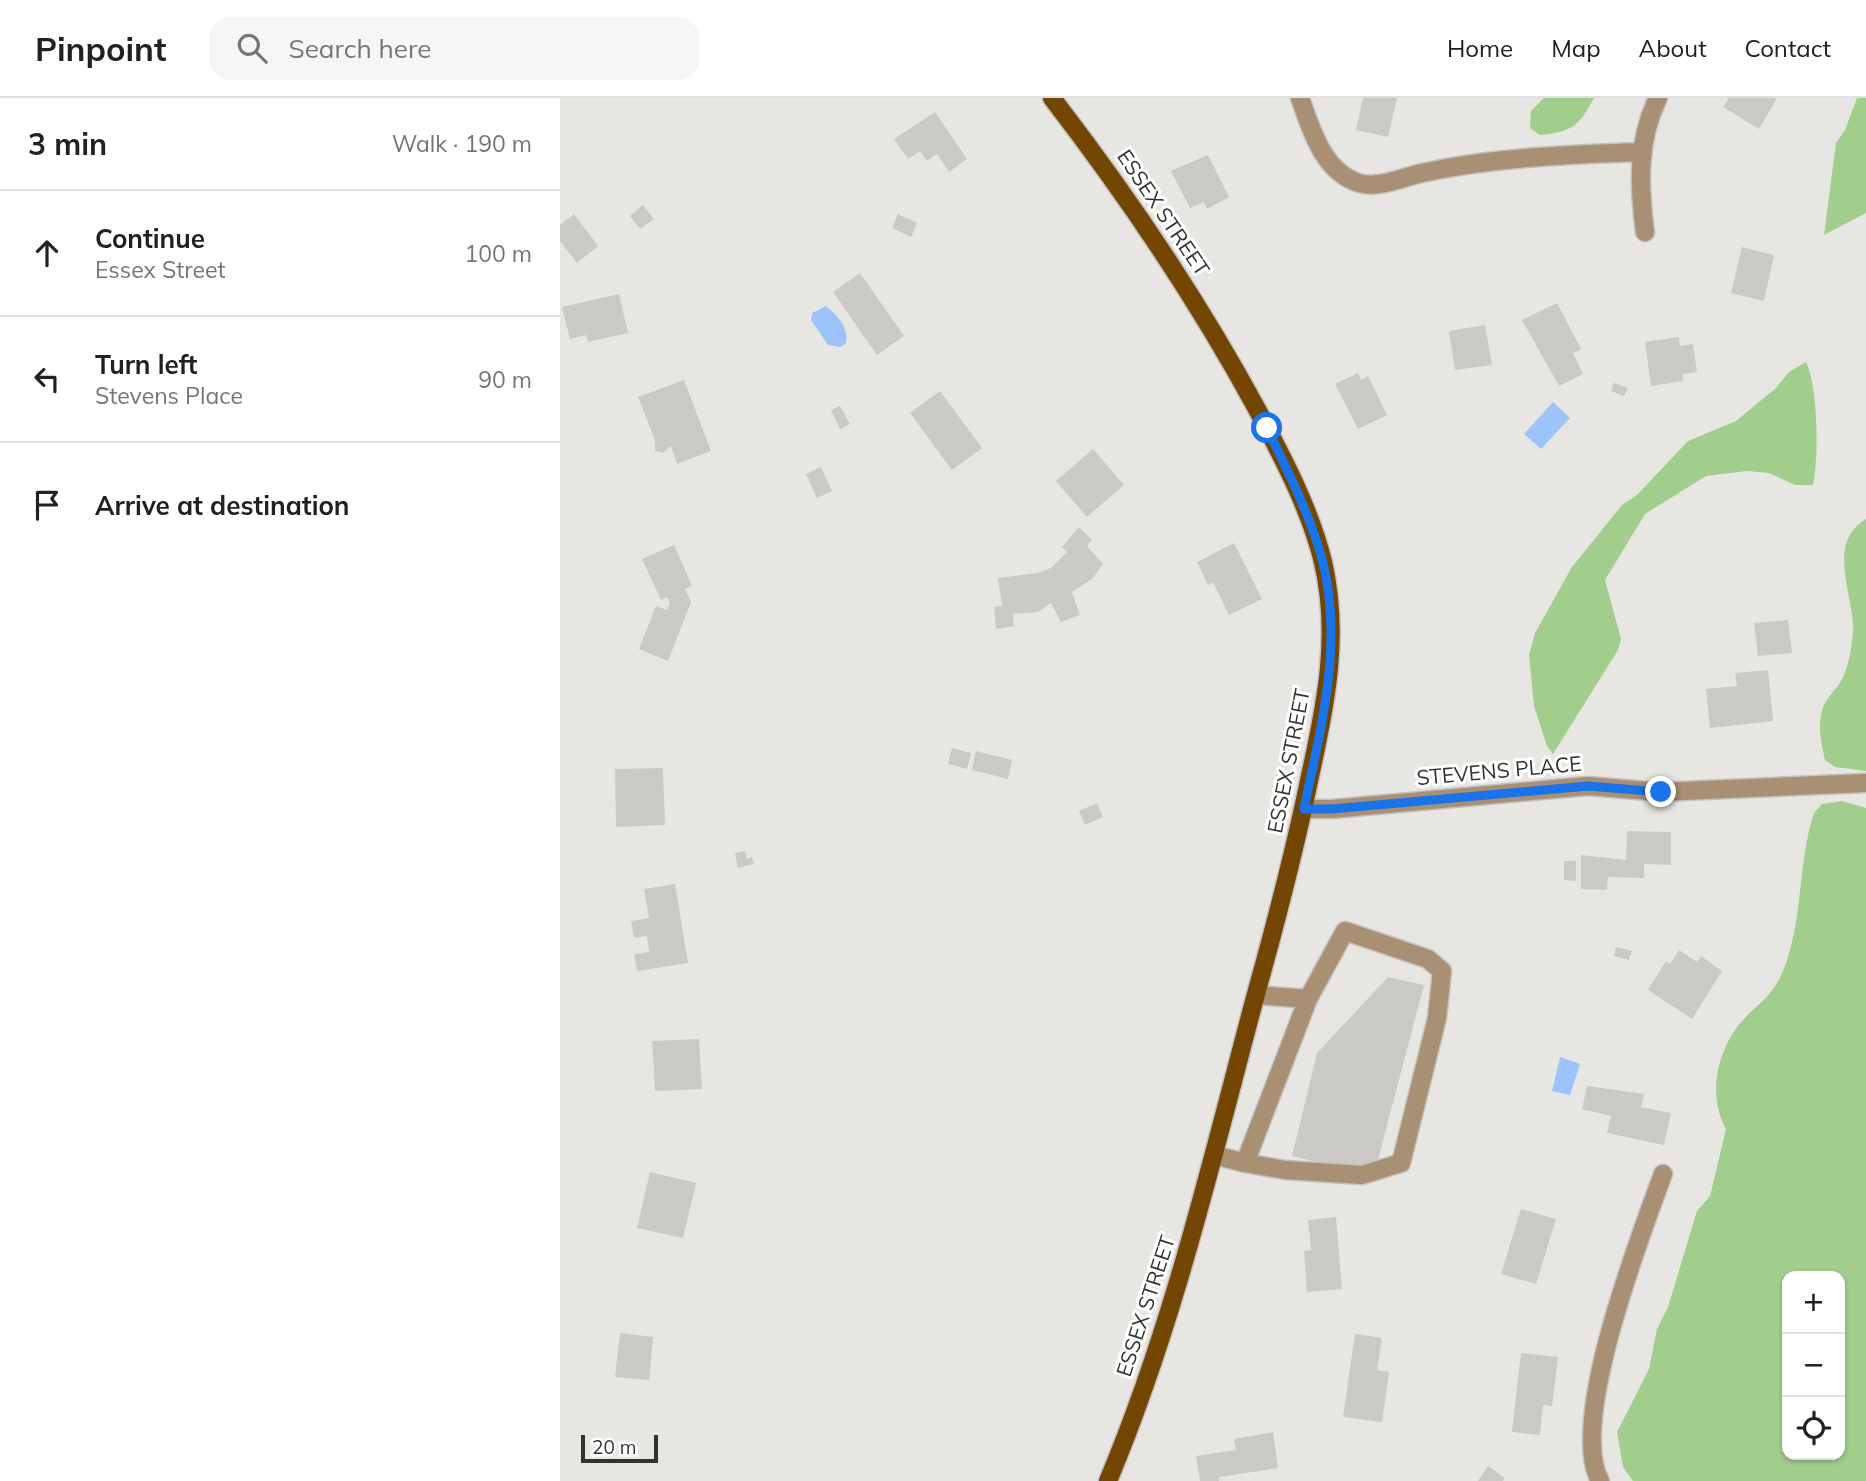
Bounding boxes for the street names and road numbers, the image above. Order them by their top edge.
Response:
street label: ESSEX STREET [1112,144,1216,281]
street label: ESSEX STREET [1261,686,1315,835]
street label: STEVENS PLACE [1415,750,1582,790]
street label: ESSEX STREET [1110,1232,1180,1379]

